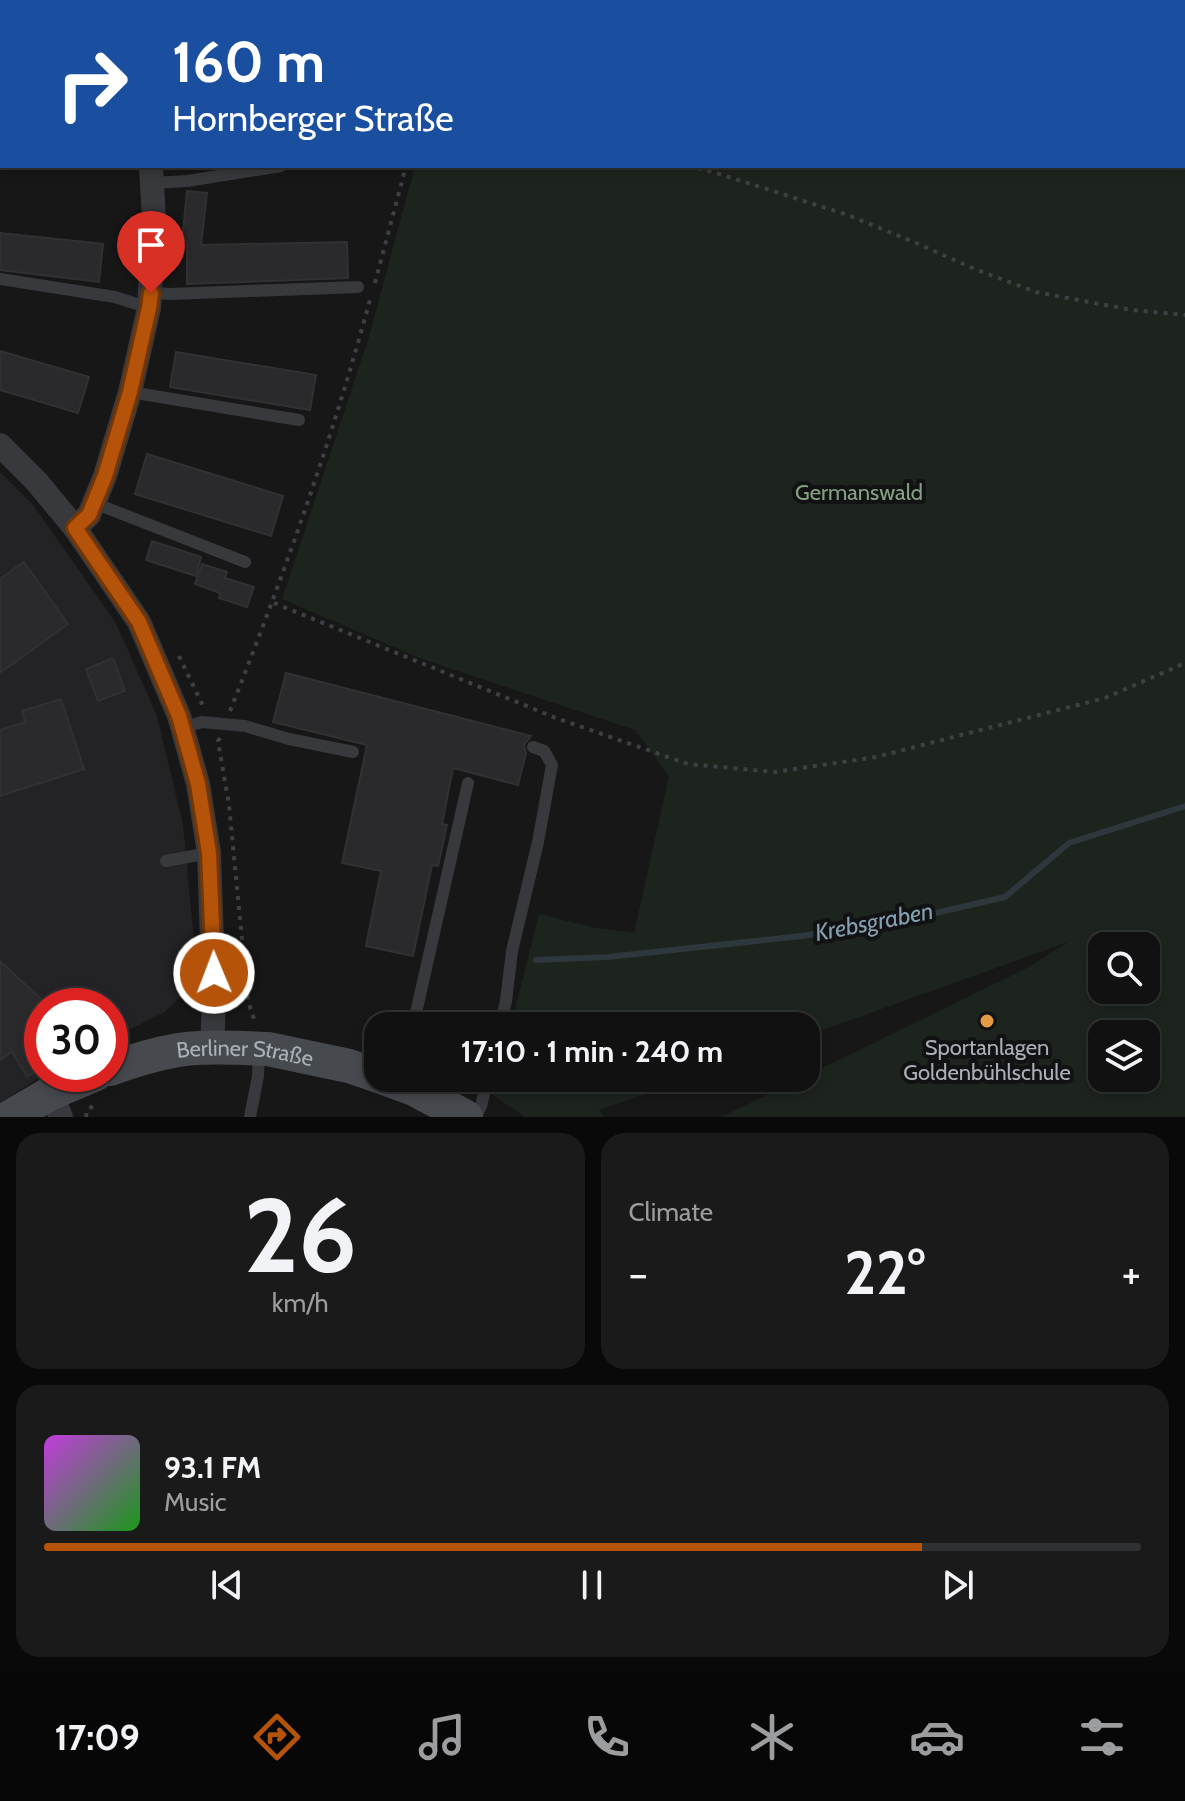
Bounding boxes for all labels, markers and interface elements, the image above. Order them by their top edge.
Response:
text: 160 m [172,28,325,96]
icon: right [40,32,144,136]
text: Hornberger Straße [172,96,454,140]
pin [117,211,185,293]
icon: arrive [129,223,173,267]
park label: Germanswald [795,479,923,506]
water label: Krebsgraben [812,896,936,947]
position arrow [172,931,256,1015]
map controls [1088,932,1160,1092]
button: search [1088,932,1160,1004]
speed limit sign: 30 [24,988,128,1092]
marker: Sportanlagen Goldenbühlschule [978,1012,996,1030]
button: layers [1088,1020,1160,1092]
text: 17:10 · 1 min · 240 m [461,1033,723,1070]
place label: Sportanlagen Goldenbühlschule [903,1034,1071,1086]
street label: Berliner Straße [175,1035,316,1072]
text: 26 [244,1172,357,1298]
text: Climate [629,1196,713,1228]
text: 22° [844,1236,925,1309]
text: − [629,1247,648,1300]
text: + [1122,1247,1141,1300]
text: km/h [272,1287,329,1319]
text: 93.1 FM [164,1449,261,1486]
text: Music [164,1486,227,1518]
icon: previous [205,1563,249,1607]
icon: pause [570,1563,614,1607]
icon: next [936,1563,980,1607]
icon: directions [249,1709,305,1765]
icon: music [414,1709,470,1765]
icon: phone [579,1709,635,1765]
icon: climate [744,1709,800,1765]
icon: car [909,1709,965,1765]
icon: filters [1074,1709,1130,1765]
text: 17:09 [55,1715,140,1759]

